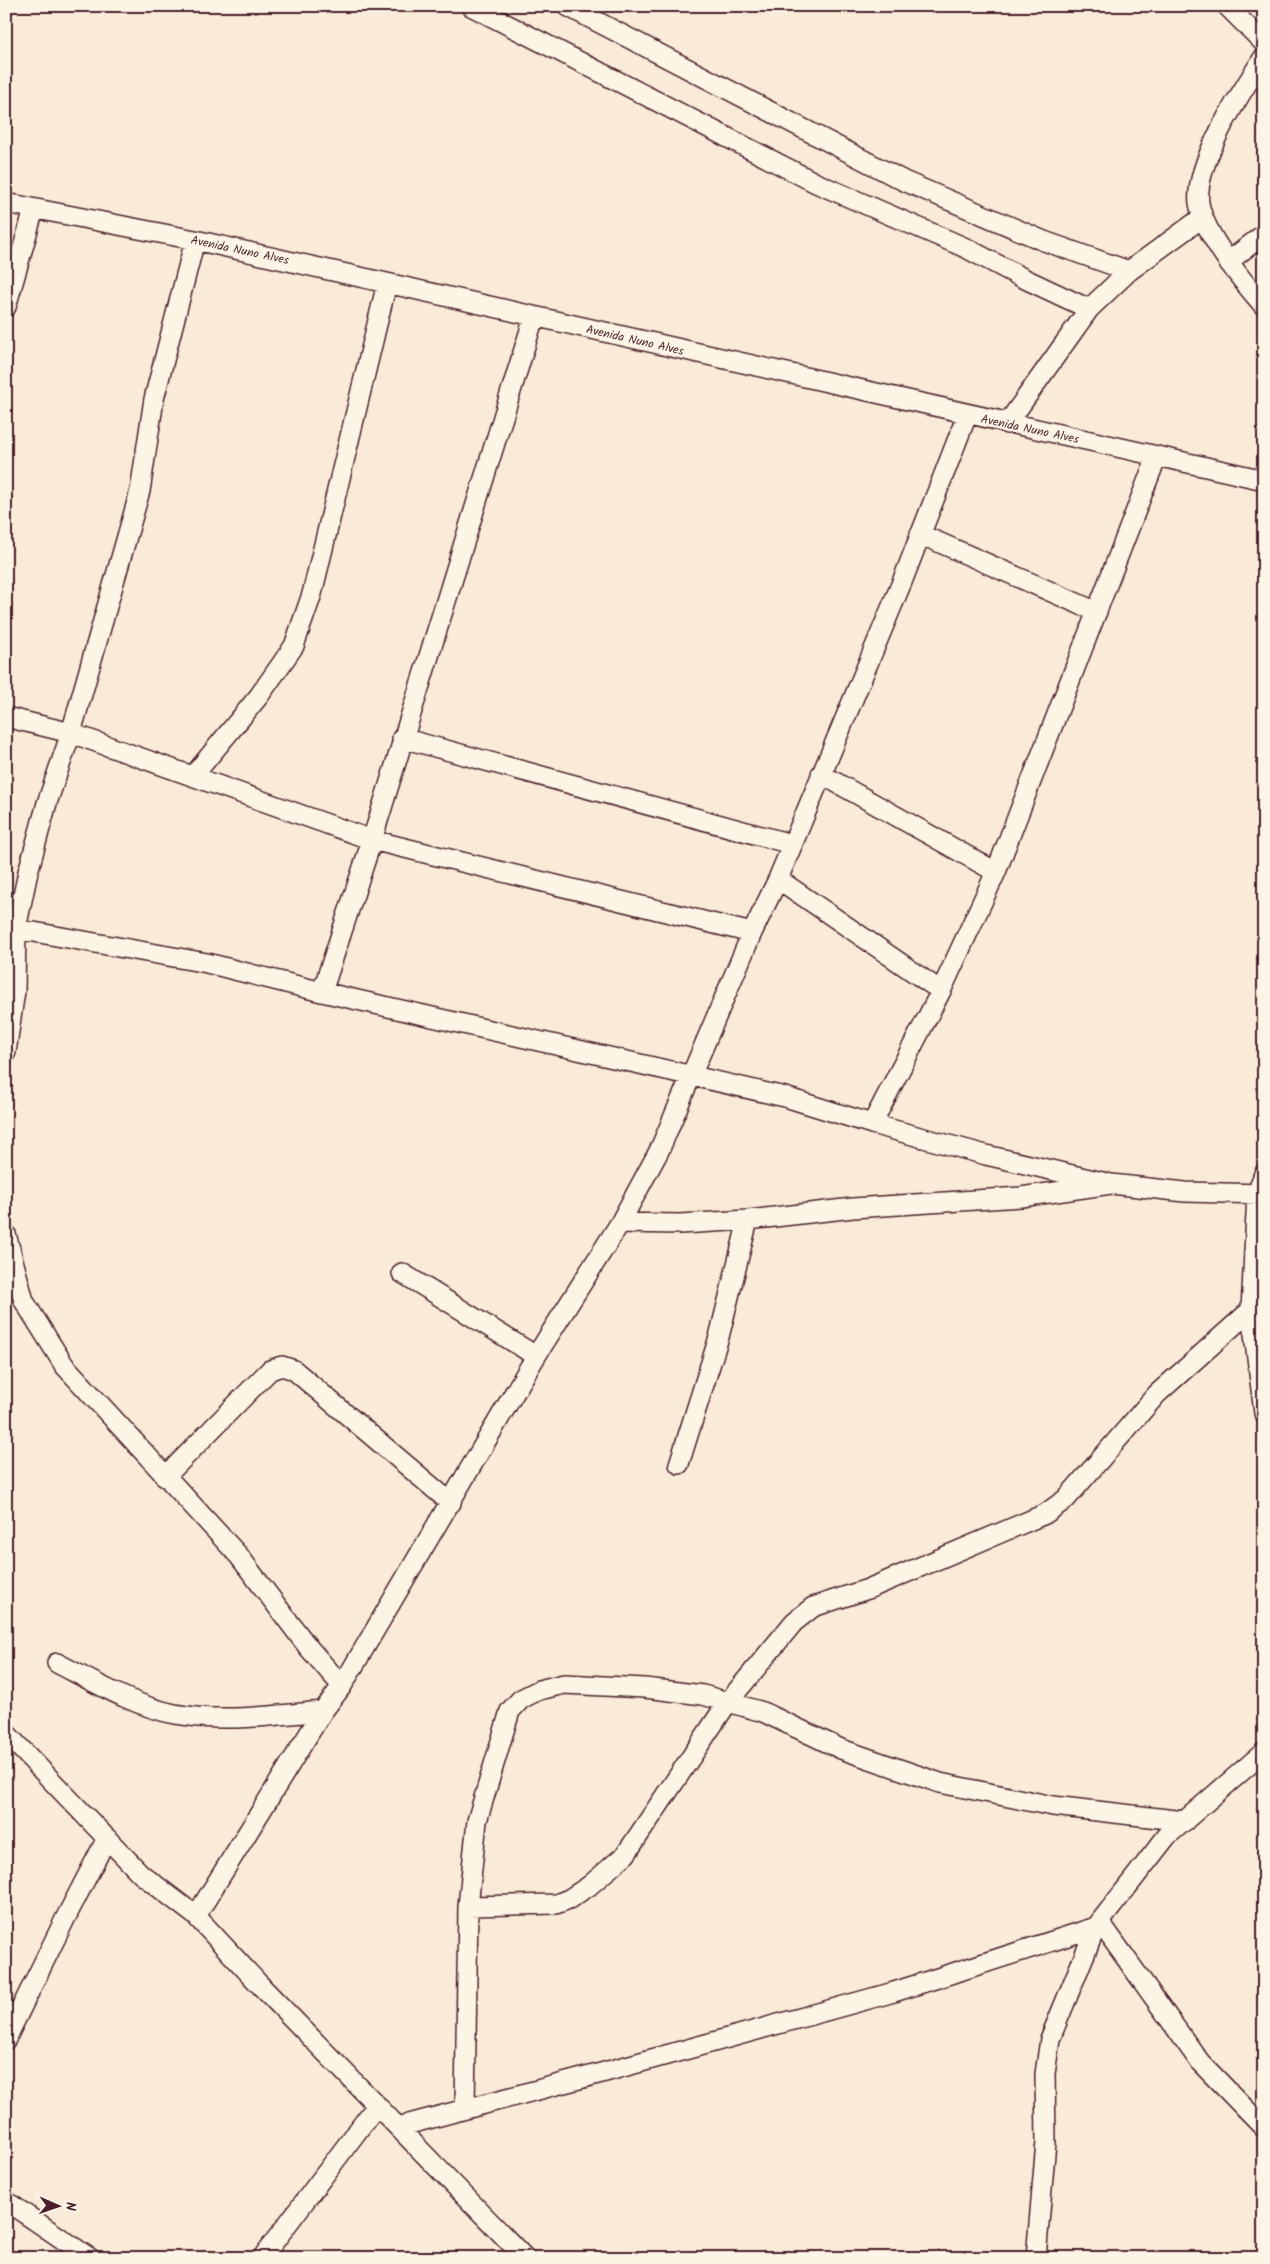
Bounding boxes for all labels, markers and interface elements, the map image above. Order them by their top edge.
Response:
street label: Avenida Nuno Alves [189,231,291,270]
street label: Avenida Nuno Alves [584,320,686,361]
street label: Avenida Nuno Alves [979,410,1081,449]
north arrow [32,2182,82,2232]
text: N [59,2202,81,2211]

